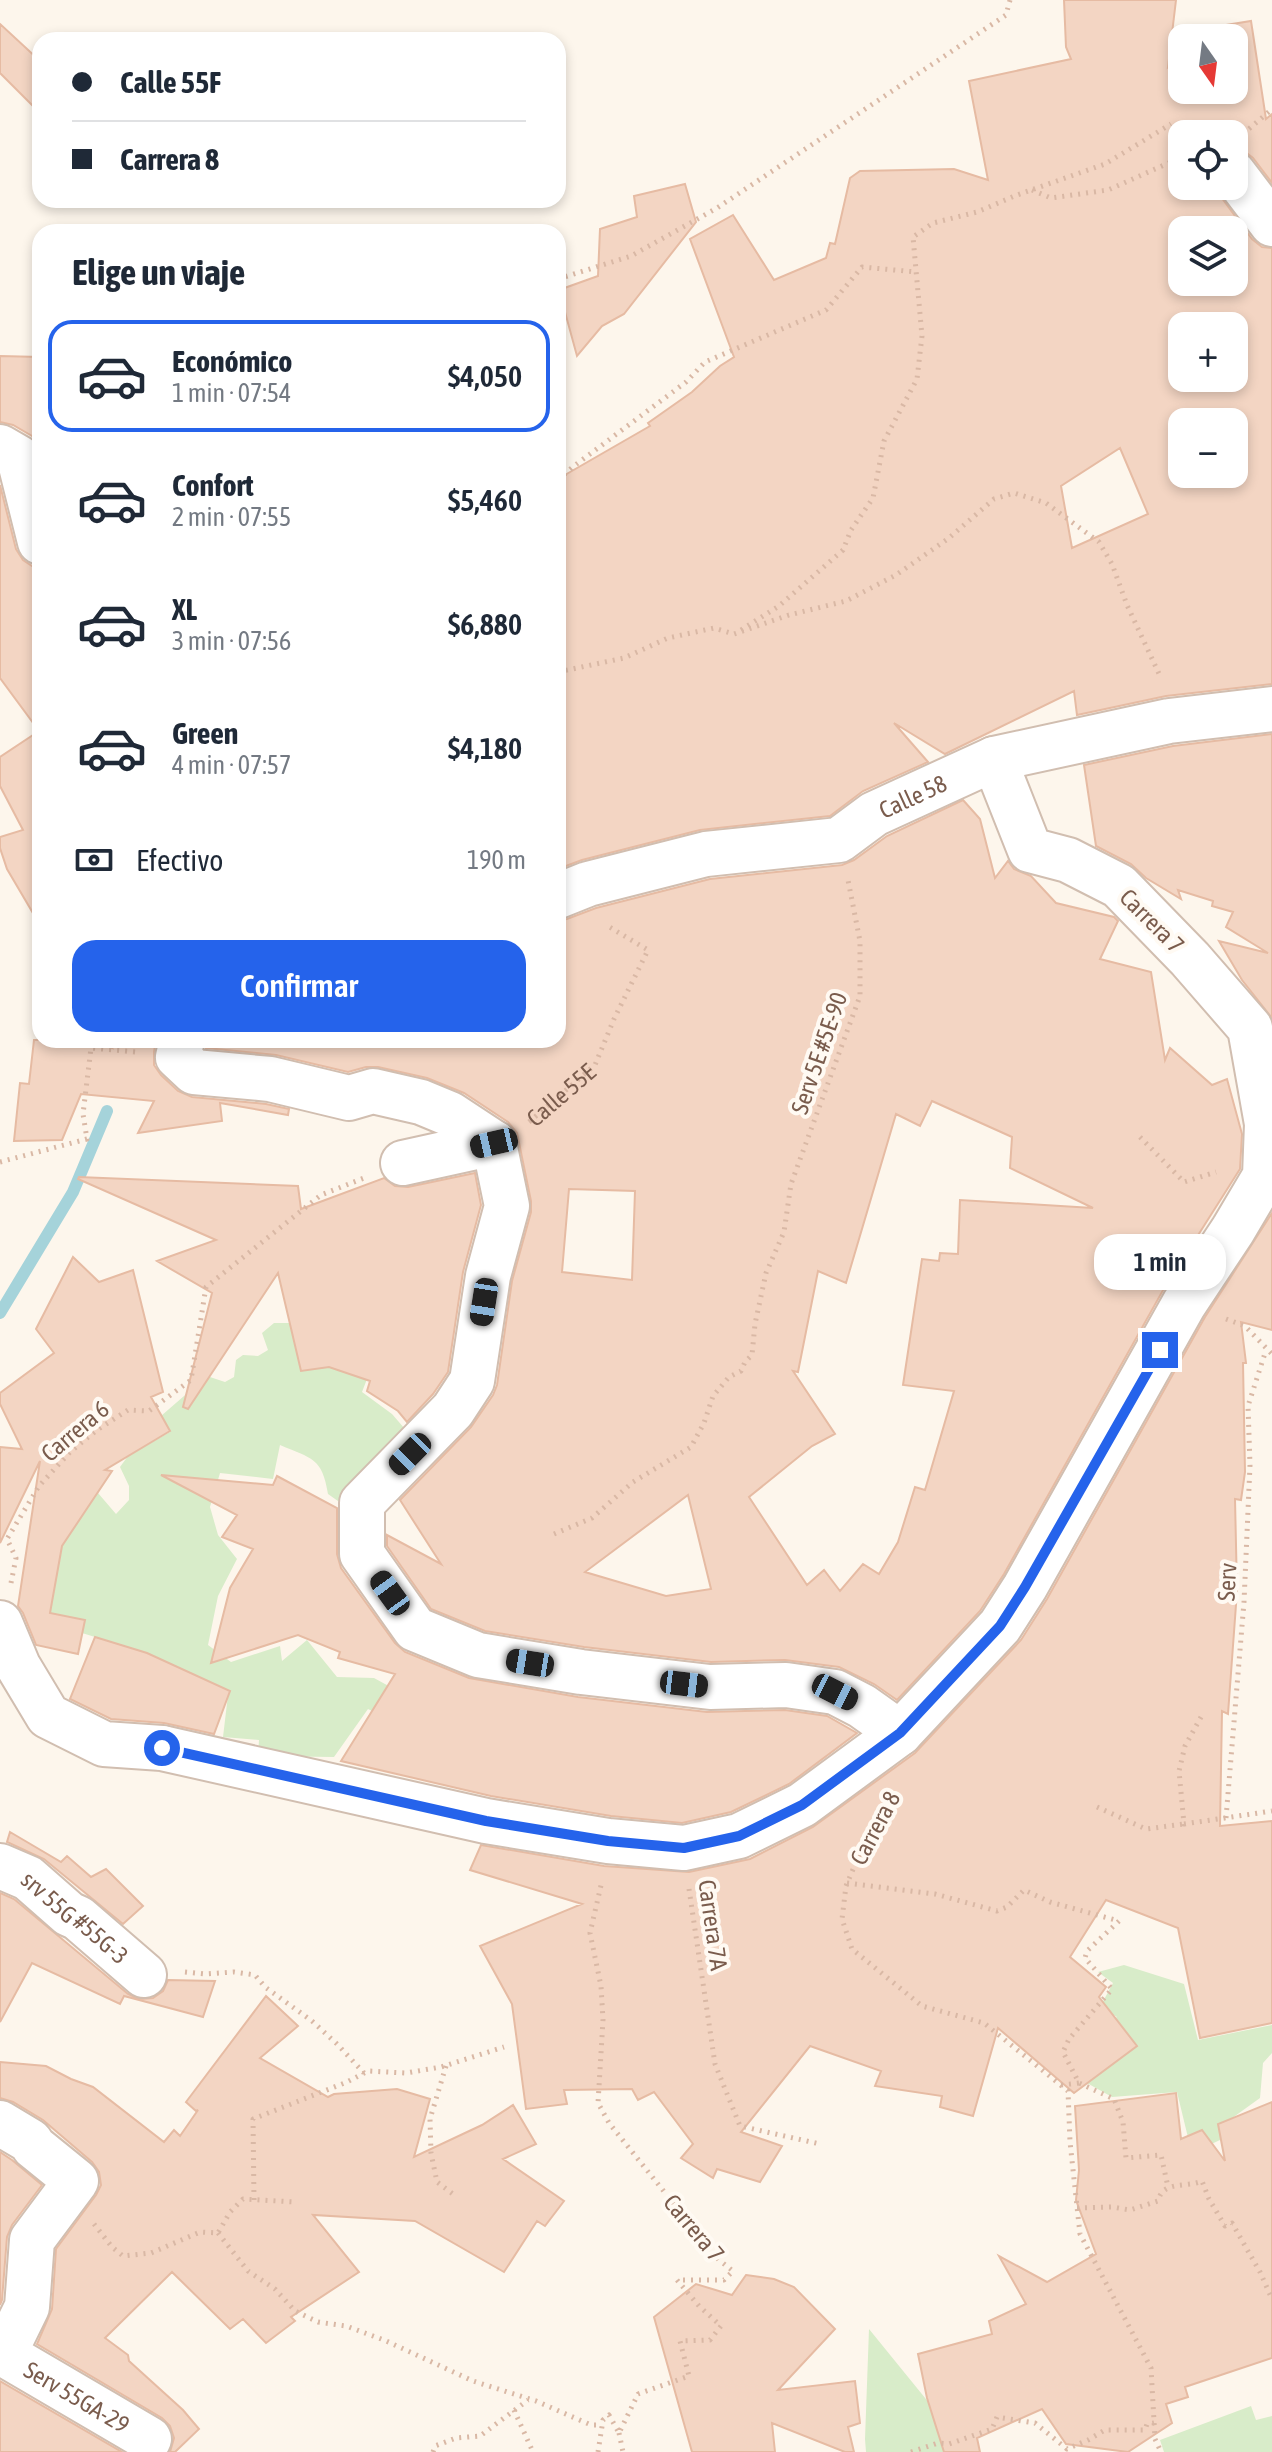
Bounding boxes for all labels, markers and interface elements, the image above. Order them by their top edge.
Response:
north arrow [1168,24,1248,104]
map controls [1168,24,1248,488]
text: Calle 55F [120,65,221,99]
button: locate [1168,120,1248,200]
text: Carrera 8 [120,142,219,176]
button: layers [1168,216,1248,296]
text: Elige un viaje [72,251,245,293]
button: + [1168,312,1248,392]
icon: car [76,340,148,412]
text: Económico [172,344,292,378]
text: $4,050 [448,359,522,393]
text: 1 min · 07:54 [172,378,291,408]
button: − [1168,408,1248,488]
icon: car [76,464,148,536]
text: Confort [172,468,254,502]
text: $5,460 [448,483,522,517]
text: 2 min · 07:55 [172,502,291,532]
icon: car [76,588,148,660]
text: XL [172,592,197,626]
text: $6,880 [448,607,522,641]
text: 3 min · 07:56 [172,626,291,656]
icon: car [76,712,148,784]
text: Green [172,716,238,750]
text: $4,180 [448,731,522,765]
text: 4 min · 07:57 [172,750,291,780]
street label: Calle 58 [875,769,951,823]
icon: cash [72,838,116,882]
text: Efectivo [136,843,223,877]
text: 190 m [467,845,526,875]
street label: Carrera 7 [1114,883,1190,959]
button: Confirmar [72,940,526,1032]
street label: Serv 5E #5E-90 [786,989,852,1117]
street label: Calle 55E [521,1058,600,1131]
car [468,1126,520,1160]
callout: 1 min [1094,1234,1226,1290]
text: 1 min [1133,1247,1187,1277]
car [468,1276,500,1328]
route end [1142,1332,1178,1368]
street label: Carrera 6 [36,1395,114,1467]
car [385,1429,435,1479]
street label: Serv [1213,1562,1241,1602]
car [366,1567,414,1619]
car [504,1647,556,1679]
car [659,1669,709,1699]
car [808,1670,862,1714]
route start [144,1730,180,1766]
street label: Carrera 8 [844,1787,906,1869]
street label: srv 55G #55G-3 [16,1865,134,1969]
street label: Carrera 7A [693,1878,733,1972]
street label: Carrera 7 [658,2189,730,2267]
street label: Serv 55GA-29 [20,2356,134,2438]

